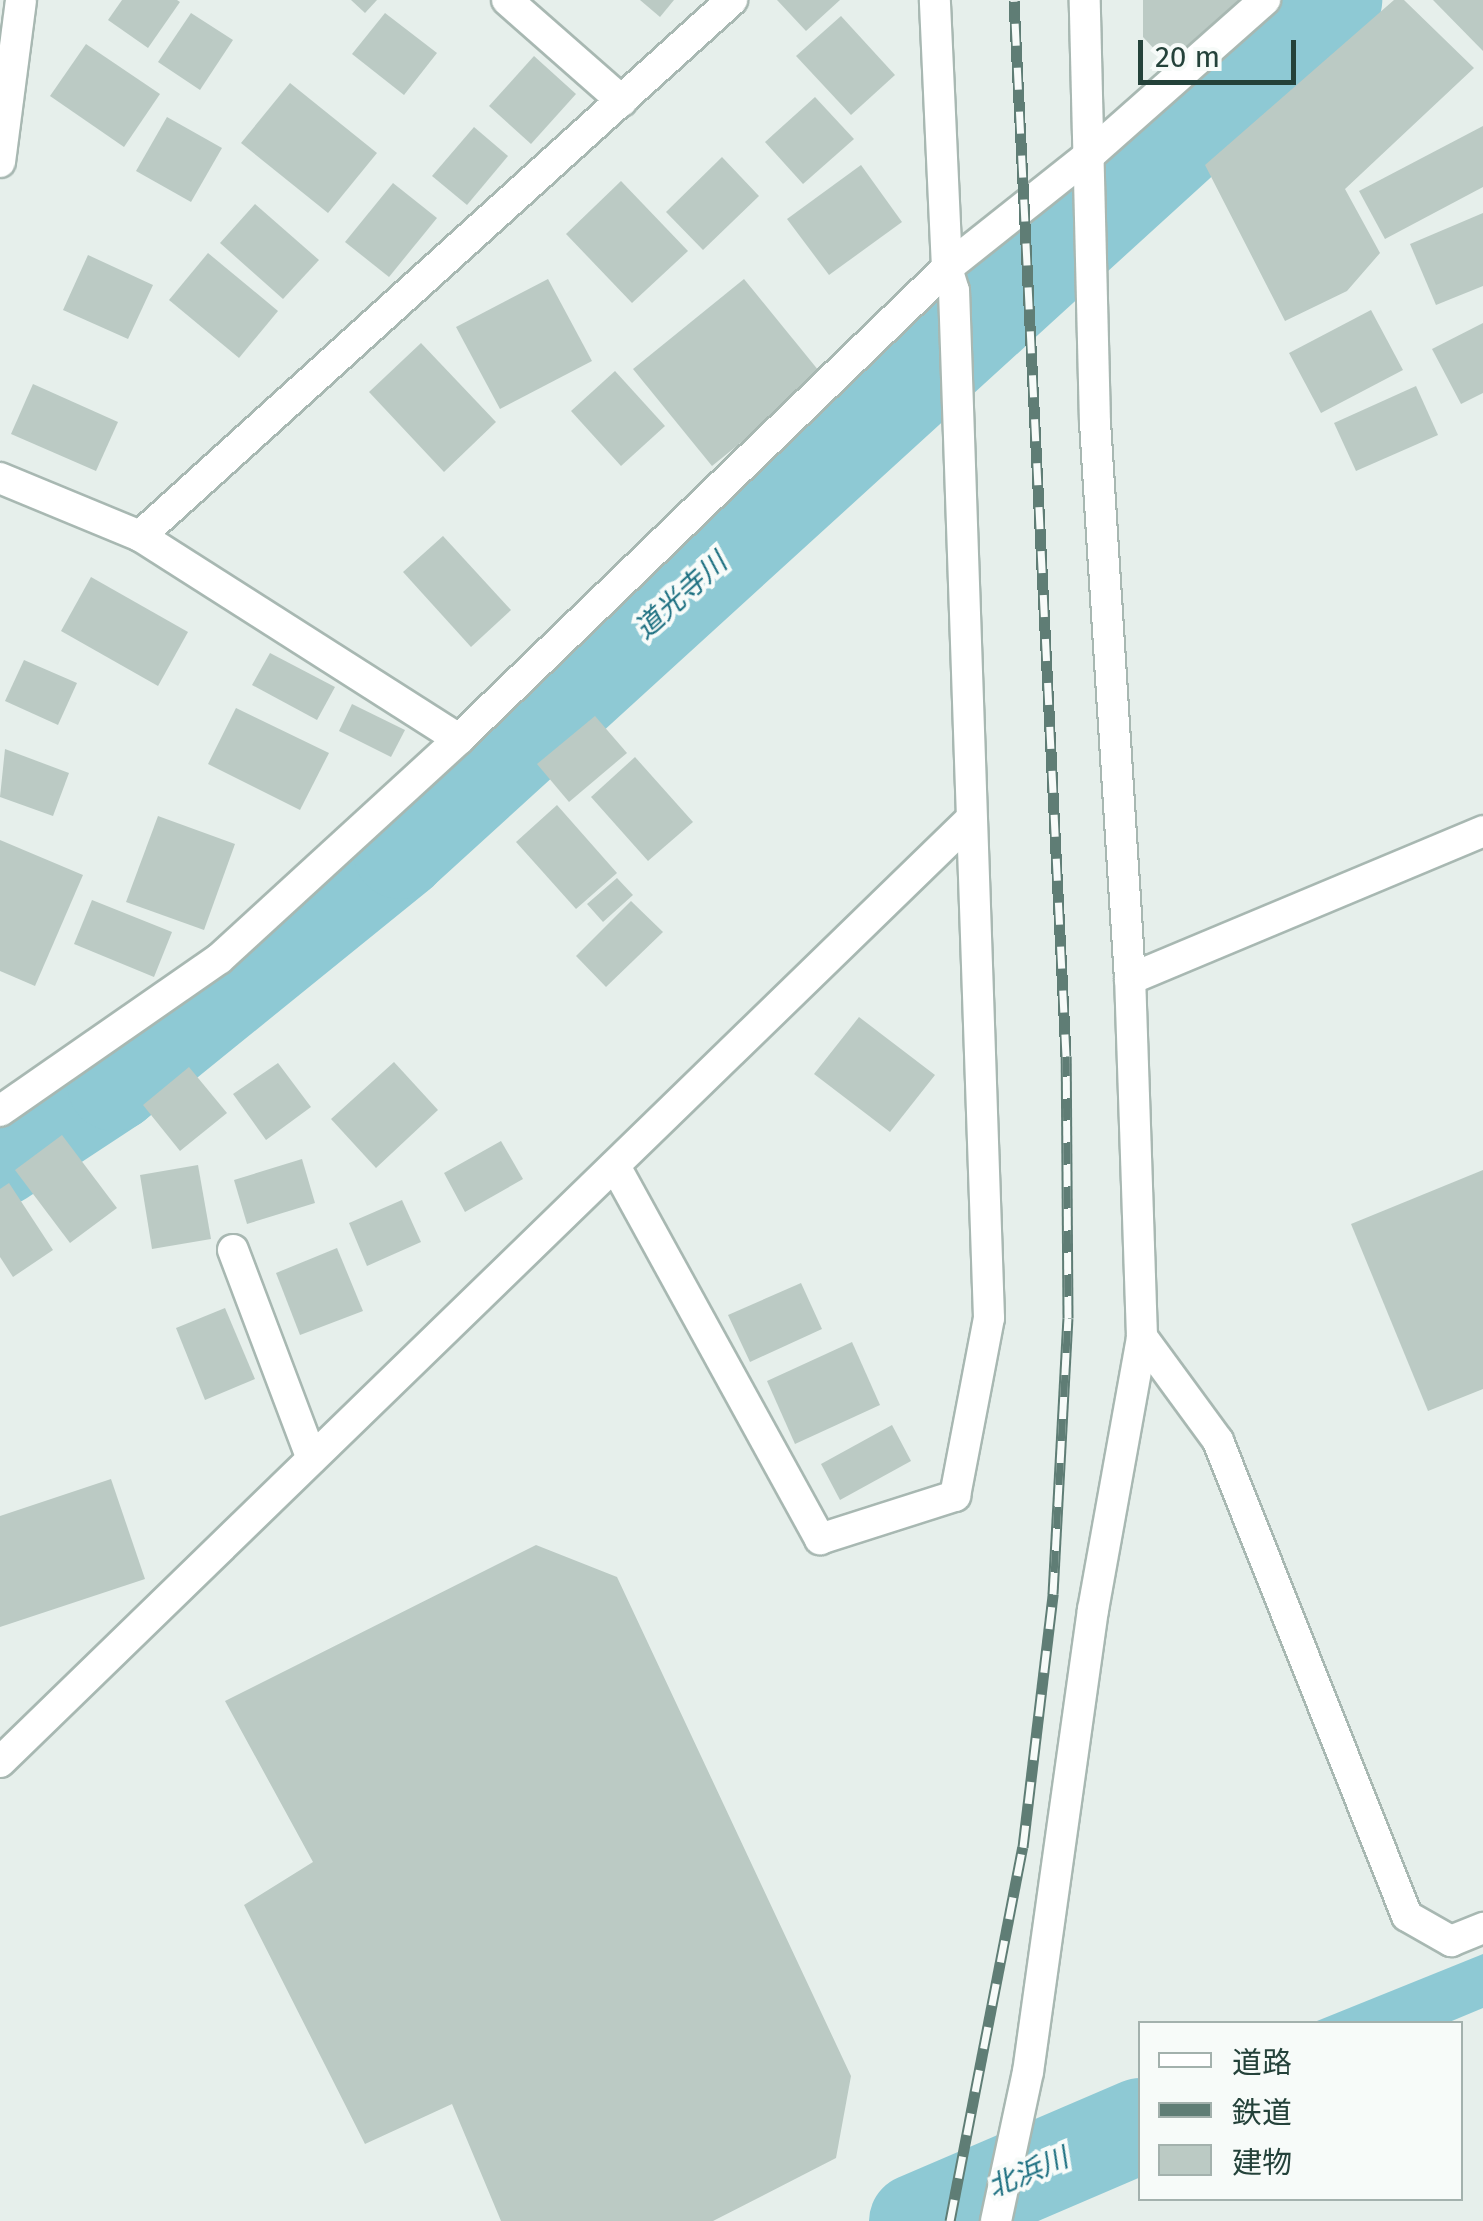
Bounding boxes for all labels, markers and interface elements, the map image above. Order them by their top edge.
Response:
scale bar [1143,20,1300,82]
text: 20 m [1155,39,1220,75]
water label: 道光寺川 [628,546,734,646]
legend [1138,2021,1463,2201]
text: 道路 [1232,2045,1292,2081]
text: 鉄道 [1232,2095,1292,2131]
water label: 北浜川 [983,2141,1073,2205]
text: 建物 [1232,2145,1292,2181]

